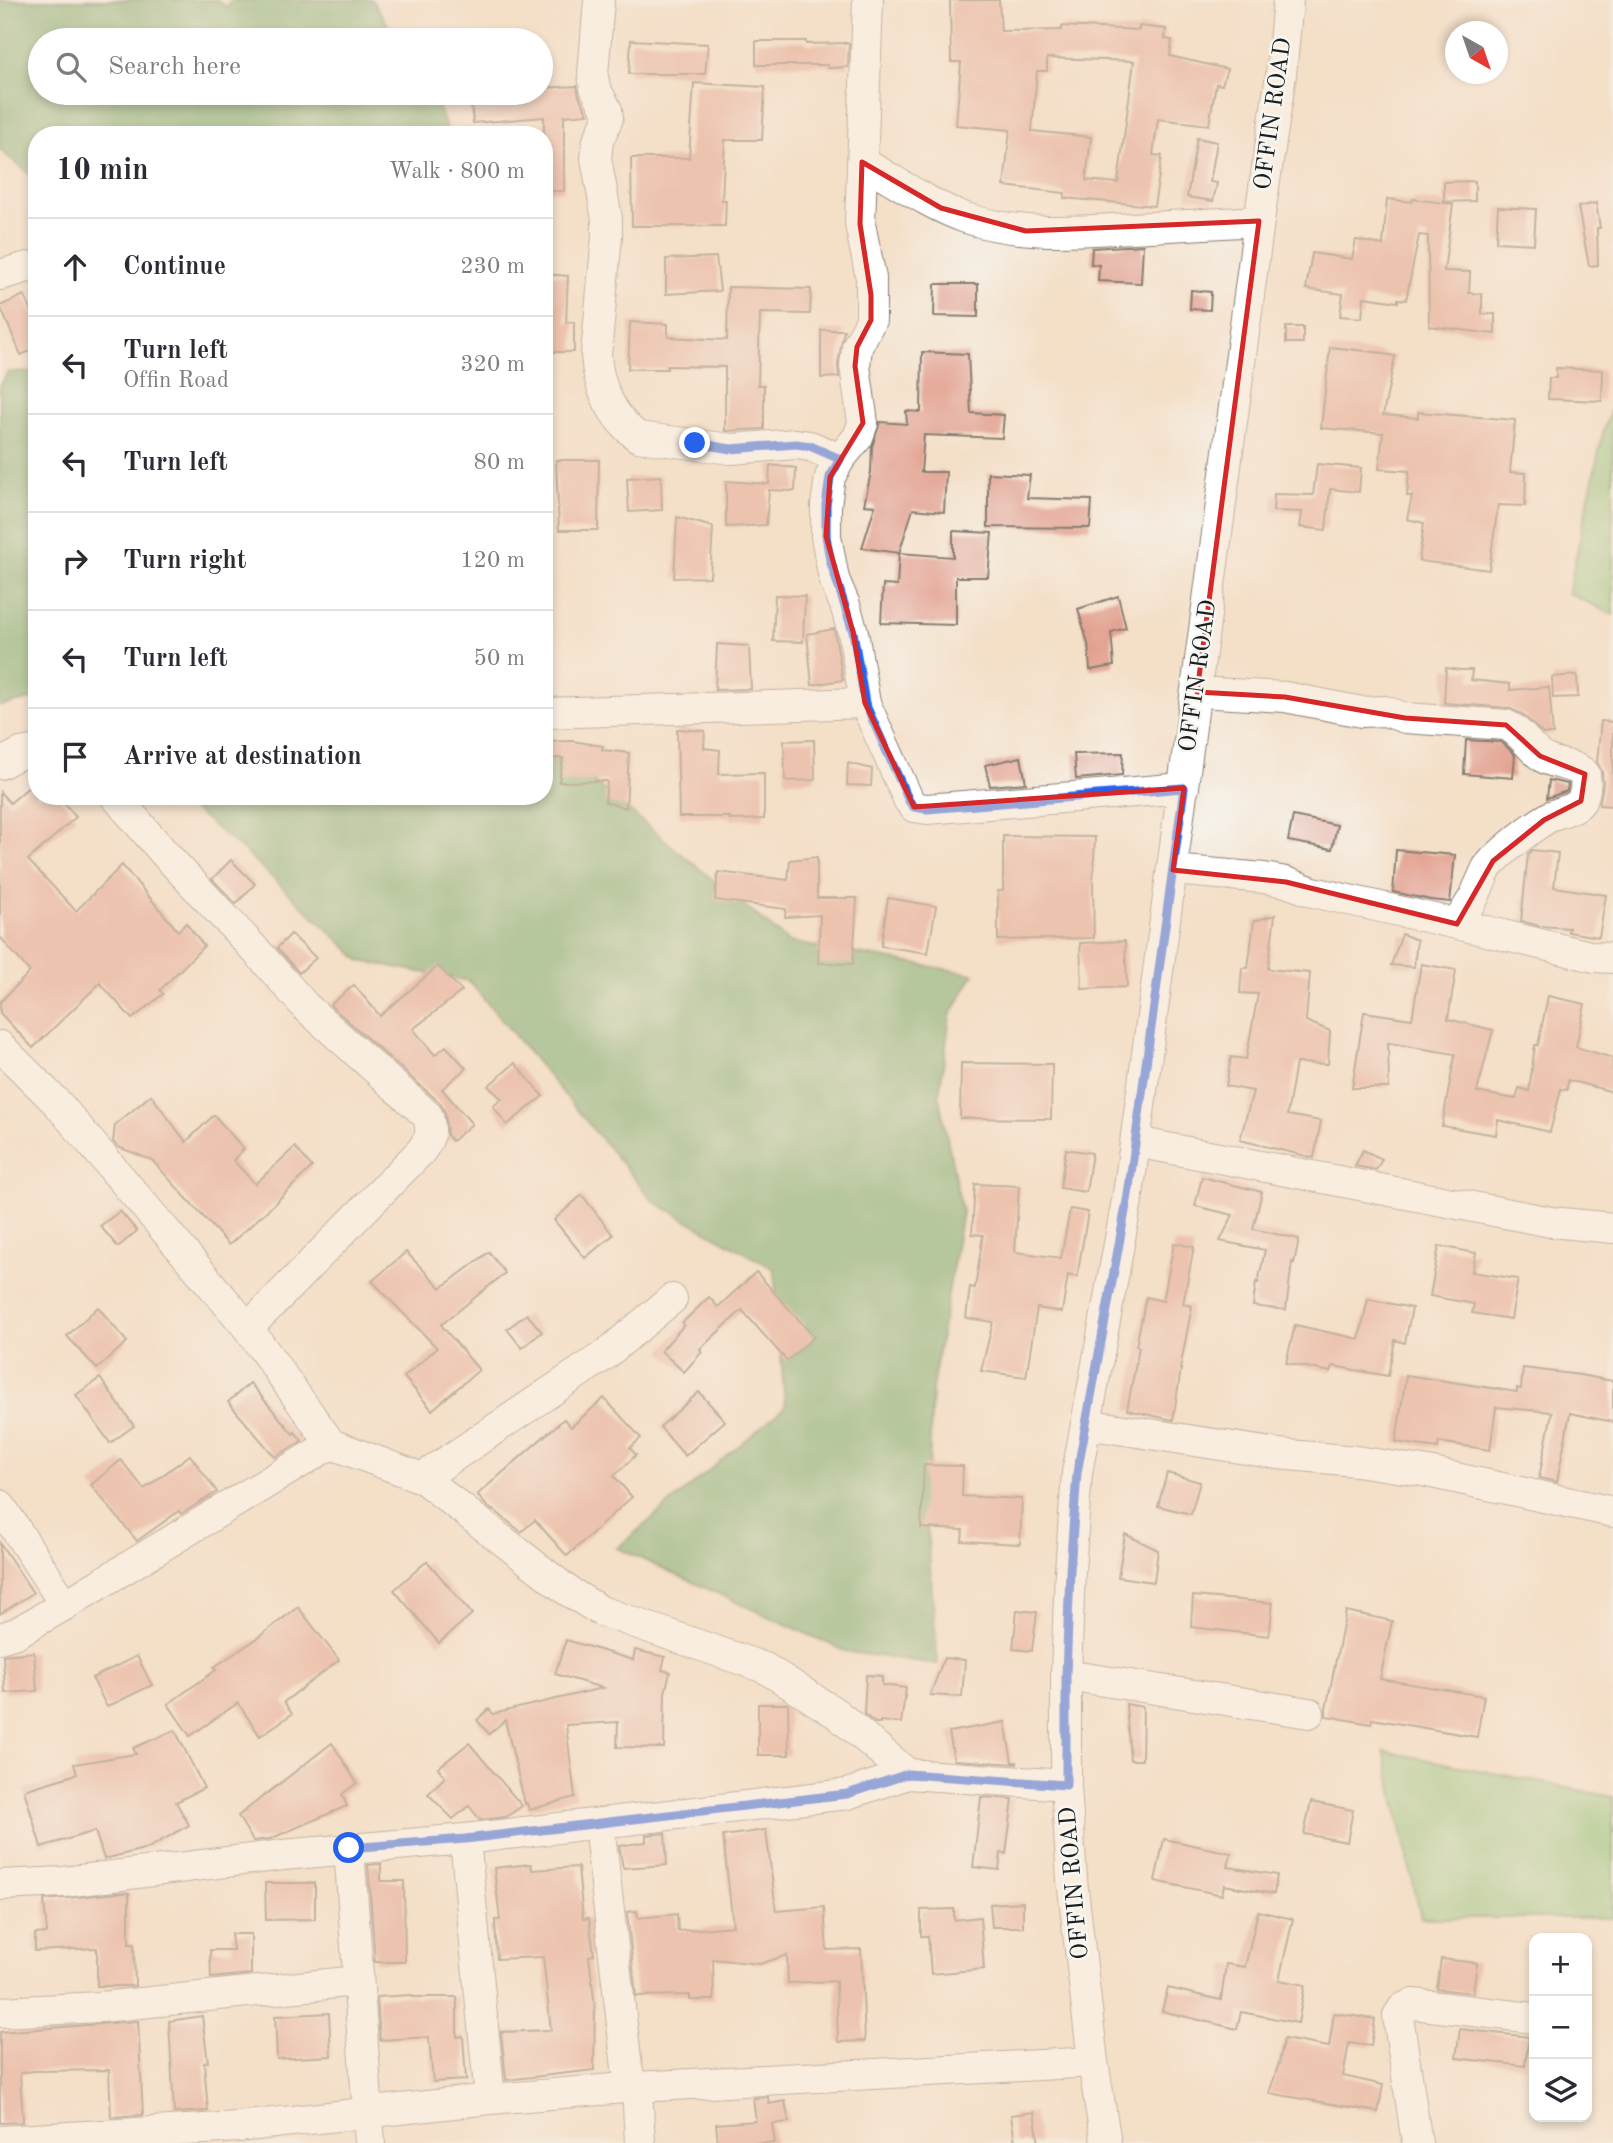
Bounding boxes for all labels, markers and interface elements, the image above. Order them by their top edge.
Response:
north arrow [1445,21,1508,84]
search box [28,28,553,105]
street label: OFFIN ROAD [1251,36,1297,192]
icon: search [52,48,90,86]
text: Search here [108,54,241,80]
text: 10 min [56,156,149,186]
text: Walk · 800 m [389,160,525,183]
icon: ahead [56,248,94,286]
text: Continue [123,254,226,280]
text: 230 m [460,255,525,278]
text: Turn left [123,338,228,364]
icon: left [56,346,94,384]
text: 320 m [460,353,525,376]
text: Offin Road [123,369,229,392]
route end [679,427,710,458]
icon: left [56,444,94,482]
text: Turn left [123,450,228,476]
text: 80 m [474,451,525,474]
icon: right [56,542,94,580]
text: Turn right [123,548,246,574]
text: 120 m [460,549,525,572]
street label: OFFIN ROAD [1176,598,1222,754]
icon: left [56,640,94,678]
text: Turn left [123,646,228,672]
text: 50 m [474,647,525,670]
icon: arrive [56,738,94,776]
text: Arrive at destination [123,744,362,770]
street label: OFFIN ROAD [1056,1805,1094,1961]
route start [333,1832,364,1863]
map controls [1529,1933,1592,2122]
button: + [1529,1933,1592,1996]
button: − [1529,1996,1592,2059]
button: layers [1529,2059,1592,2122]

